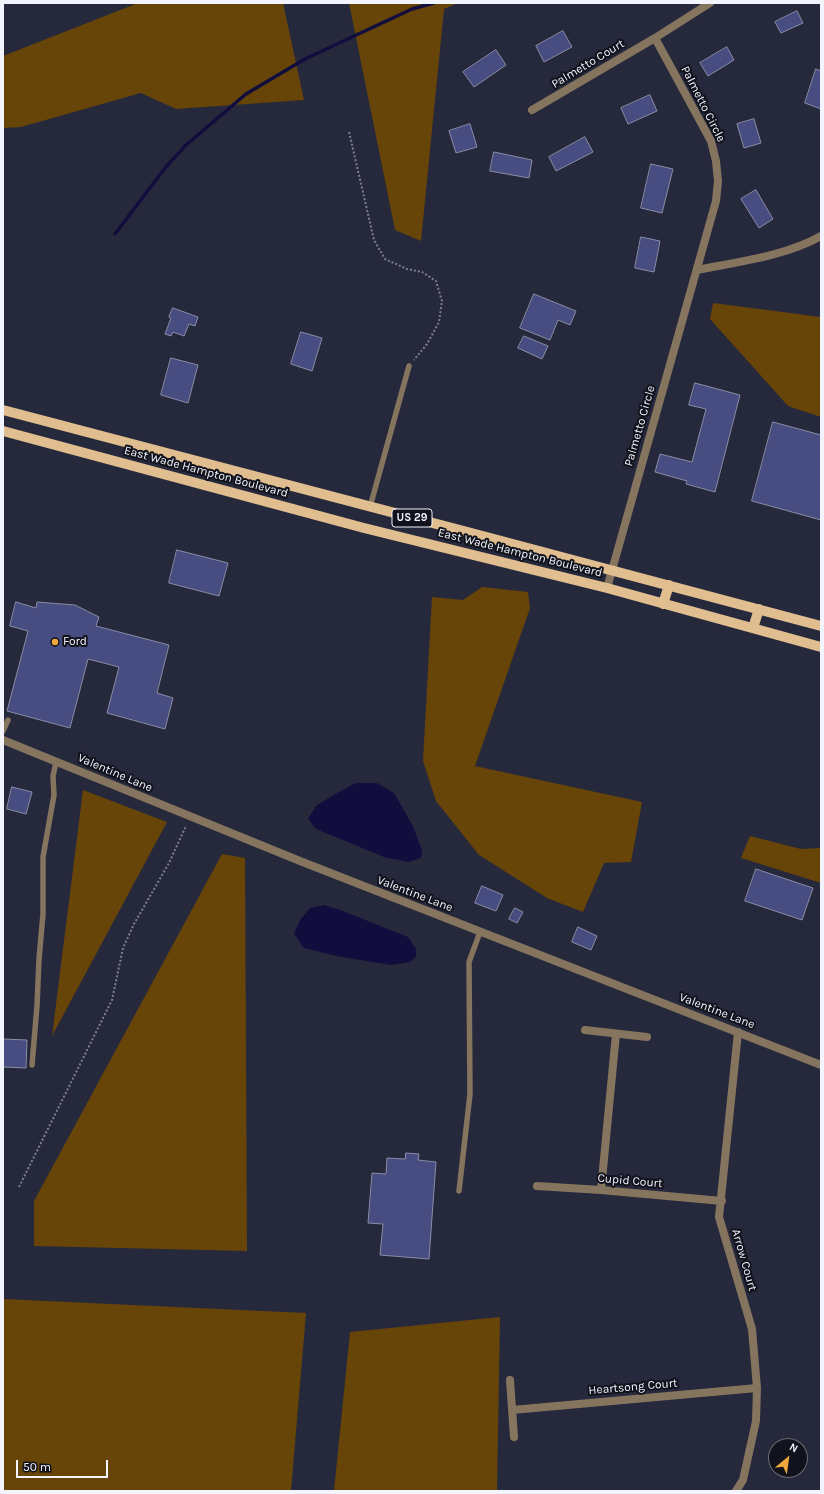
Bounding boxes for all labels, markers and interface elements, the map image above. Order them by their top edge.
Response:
street label: Palmetto Court [549,37,627,91]
street label: Palmetto Circle [678,64,728,144]
street label: Palmetto Circle [622,384,658,468]
street label: East Wade Hampton Boulevard [123,443,289,501]
road number: US 29 [392,509,432,527]
street label: East Wade Hampton Boulevard [436,526,604,580]
place label: Ford [63,635,87,649]
marker: Ford [50,637,60,647]
street label: Valentine Lane [76,751,154,795]
street label: Valentine Lane [375,873,455,915]
street label: Valentine Lane [677,990,757,1032]
street label: Cupid Court [597,1171,663,1191]
street label: Arrow Court [728,1227,760,1293]
street label: Heartsong Court [588,1376,678,1398]
north arrow [768,1438,808,1478]
text: N [787,1440,800,1456]
scale bar [18,1452,110,1478]
text: 50 m [23,1460,51,1474]

